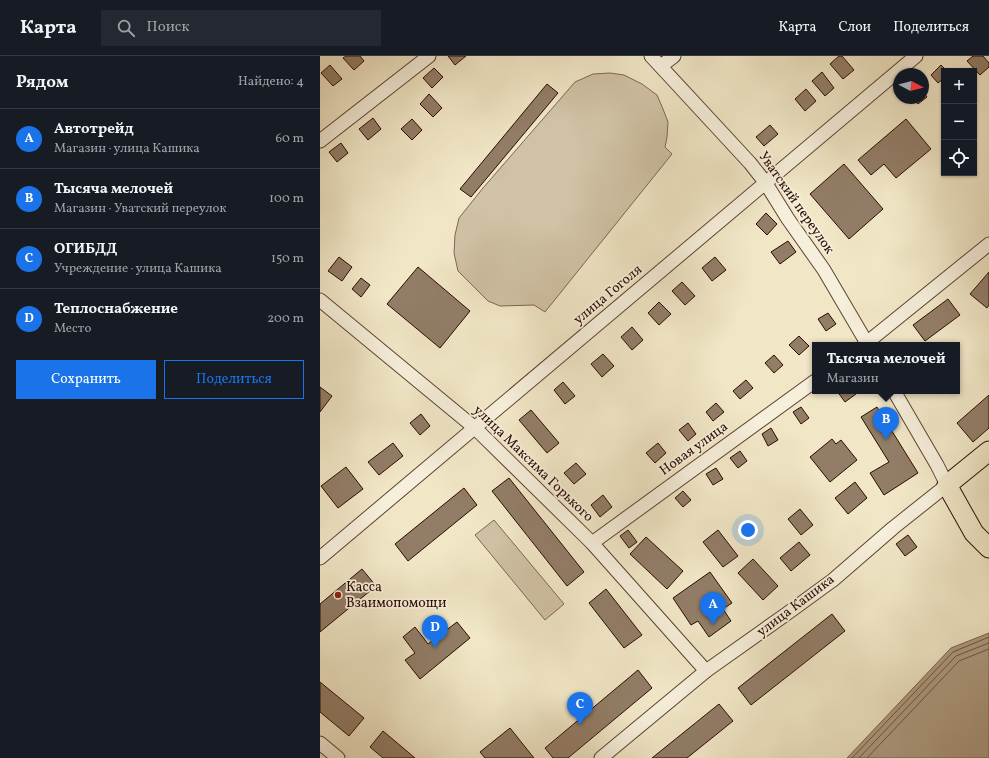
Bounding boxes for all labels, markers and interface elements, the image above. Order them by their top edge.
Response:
search box [101,10,381,46]
text: Карта [20,15,77,41]
icon: search [115,17,137,39]
text: Поиск [147,17,190,38]
text: Карта [778,18,816,37]
text: Слои [838,18,871,37]
text: Поделиться [893,18,969,37]
north arrow [893,68,929,104]
map controls [941,68,977,176]
button: + [941,68,977,104]
text: Рядом [16,71,69,94]
text: Найдено: 4 [238,73,304,91]
button: − [941,104,977,140]
text: Автотрейд [54,119,134,140]
text: A [24,130,34,148]
text: 60 m [276,130,304,148]
text: Магазин · улица Кашика [54,140,200,158]
button: locate [941,140,977,176]
street label: Уватский переулок [753,148,839,259]
text: Тысяча мелочей [54,179,173,200]
text: B [25,190,33,208]
text: 100 m [269,190,304,208]
text: Магазин · Уватский переулок [54,200,226,218]
text: ОГИБДД [54,239,118,260]
text: C [25,250,33,268]
text: 150 m [271,250,304,268]
text: Учреждение · улица Кашика [54,260,222,278]
street label: улица Гоголя [570,261,646,329]
text: Теплоснабжение [54,299,178,320]
text: D [24,310,34,328]
text: 200 m [267,310,304,328]
text: Место [54,320,91,338]
popup [812,342,960,394]
text: Тысяча мелочей [826,349,946,370]
button: Сохранить [16,360,156,399]
button: Поделиться [164,360,304,399]
text: Магазин [826,370,879,388]
street label: улица Максима Горького [469,401,597,527]
pin: B [873,407,899,440]
street label: Новая улица [656,418,732,480]
your location [738,520,758,540]
street label: улица Кашика [753,570,839,642]
place label: Касса Взаимопомощи [346,578,447,613]
marker: Касса Взаимопомощи [333,590,343,600]
pin: A [700,592,726,625]
pin: D [422,615,448,648]
pin: C [567,692,593,725]

